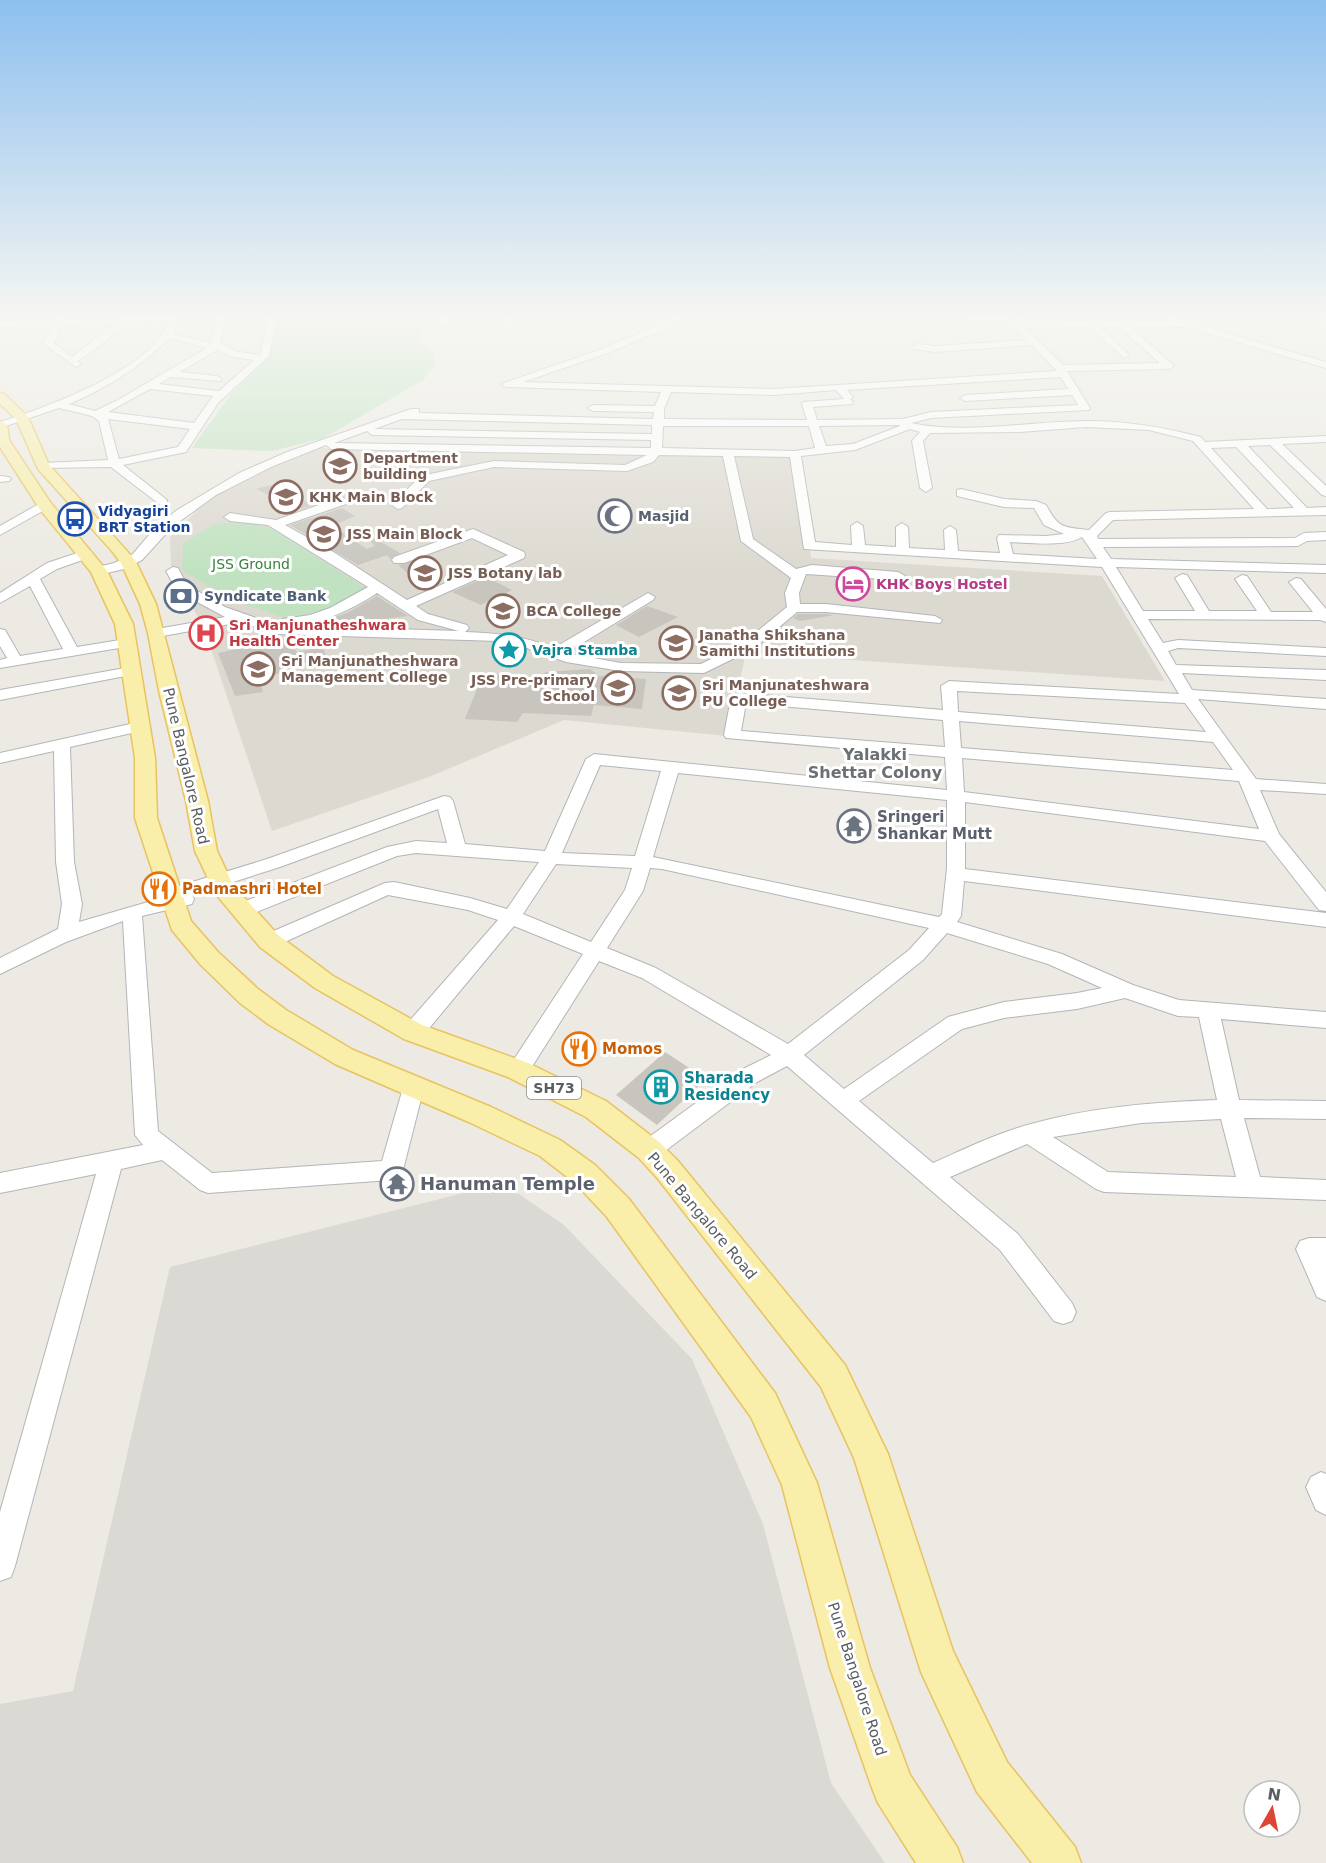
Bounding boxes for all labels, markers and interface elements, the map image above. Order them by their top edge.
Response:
school or university icon: Department building [322,448,358,484]
place label: Department building [363,450,458,482]
school or university icon: KHK Main Block [268,479,304,515]
place label: KHK Main Block [309,489,434,505]
mosque icon: Masjid [597,498,633,534]
bus stop icon: Vidyagiri BRT Station [57,501,93,537]
place label: Vidyagiri BRT Station [98,503,191,535]
place label: Masjid [638,508,689,524]
school or university icon: JSS Main Block [306,516,342,552]
place label: JSS Main Block [346,526,463,542]
school or university icon: JSS Botany lab [407,555,443,591]
park label: JSS Ground [211,556,290,572]
place label: JSS Botany lab [447,565,562,581]
hotel icon: KHK Boys Hostel [835,566,871,602]
place label: KHK Boys Hostel [876,576,1008,592]
bank icon: Syndicate Bank [163,578,199,614]
place label: Syndicate Bank [204,588,327,604]
school or university icon: BCA College [485,593,521,629]
place label: BCA College [526,603,621,619]
hospital icon: Sri Manjunatheshwara Health Center [188,615,224,651]
place label: Sri Manjunatheshwara Health Center [229,617,406,649]
school or university icon: Janatha Shikshana Samithi Institutions [658,625,694,661]
place label: Janatha Shikshana Samithi Institutions [698,627,855,659]
place icon: Vajra Stamba [491,632,527,668]
place label: Vajra Stamba [532,642,638,658]
school or university icon: Sri Manjunatheshwara Management College [240,651,276,687]
place label: Sri Manjunatheshwara Management College [281,653,458,685]
school or university icon: JSS Pre-primary School [600,670,636,706]
place label: JSS Pre-primary School [470,672,595,704]
school or university icon: Sri Manjunateshwara PU College [661,675,697,711]
place label: Sri Manjunateshwara PU College [702,677,869,709]
street label: Pune Bangalore Road [159,686,213,846]
district label: Yalakki Shettar Colony [808,745,943,782]
temple icon: Sringeri Shankar Mutt [836,808,872,844]
place label: Sringeri Shankar Mutt [877,808,992,843]
restaurant icon: Padmashri Hotel [141,871,177,907]
place label: Padmashri Hotel [182,880,322,898]
restaurant icon: Momos [561,1031,597,1067]
place label: Momos [602,1040,662,1058]
building icon: Sharada Residency [643,1069,679,1105]
place label: Sharada Residency [684,1069,770,1104]
road number: SH73 [527,1077,581,1099]
street label: Pune Bangalore Road [644,1149,760,1283]
temple icon: Hanuman Temple [379,1166,415,1202]
place label: Hanuman Temple [420,1173,595,1194]
street label: Pune Bangalore Road [824,1600,890,1758]
north arrow [1242,1779,1302,1839]
text: N [1266,1784,1282,1805]

